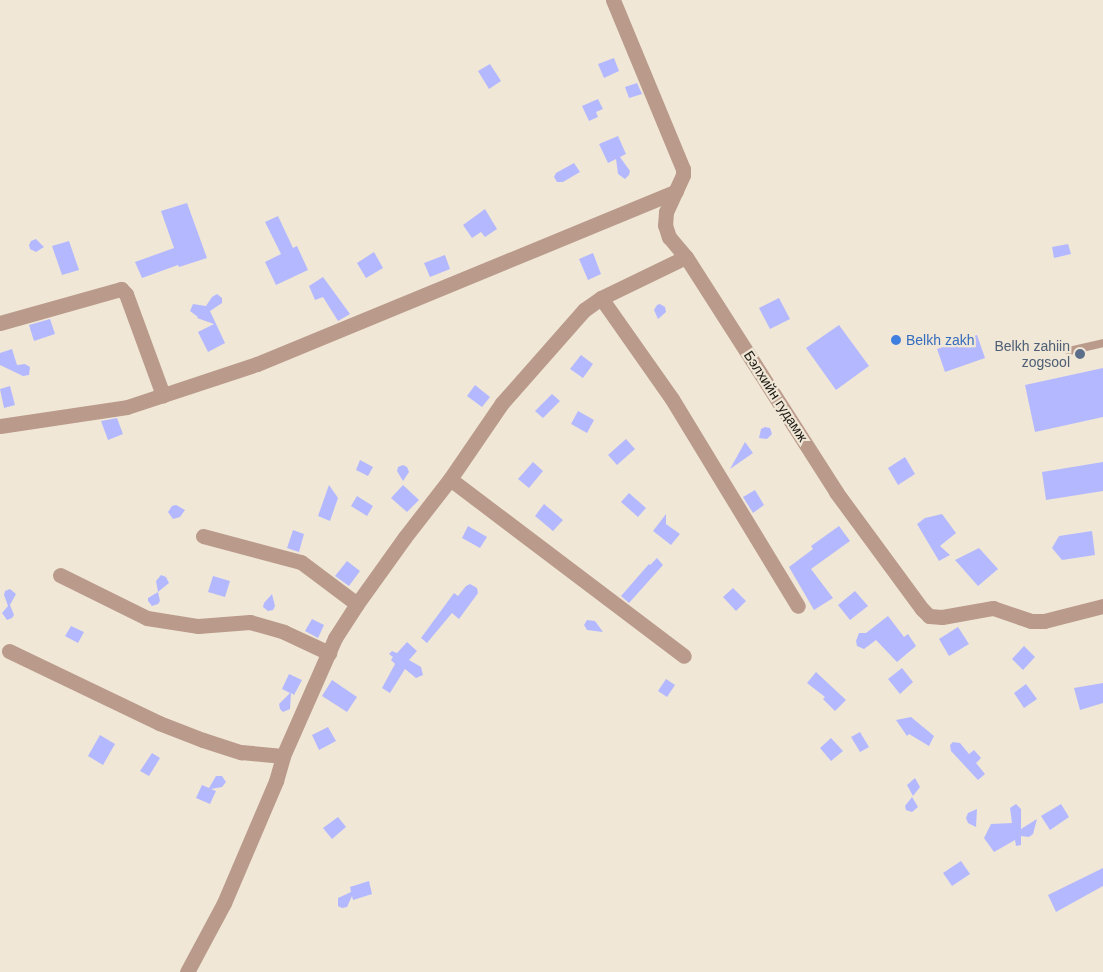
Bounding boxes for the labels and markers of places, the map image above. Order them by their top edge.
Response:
place label: Belkh zakh [906,332,974,348]
marker: Belkh zakh [890,334,902,346]
place label: Belkh zahiin zogsool [995,338,1070,371]
marker: Belkh zahiin zogsool [1074,348,1086,360]

